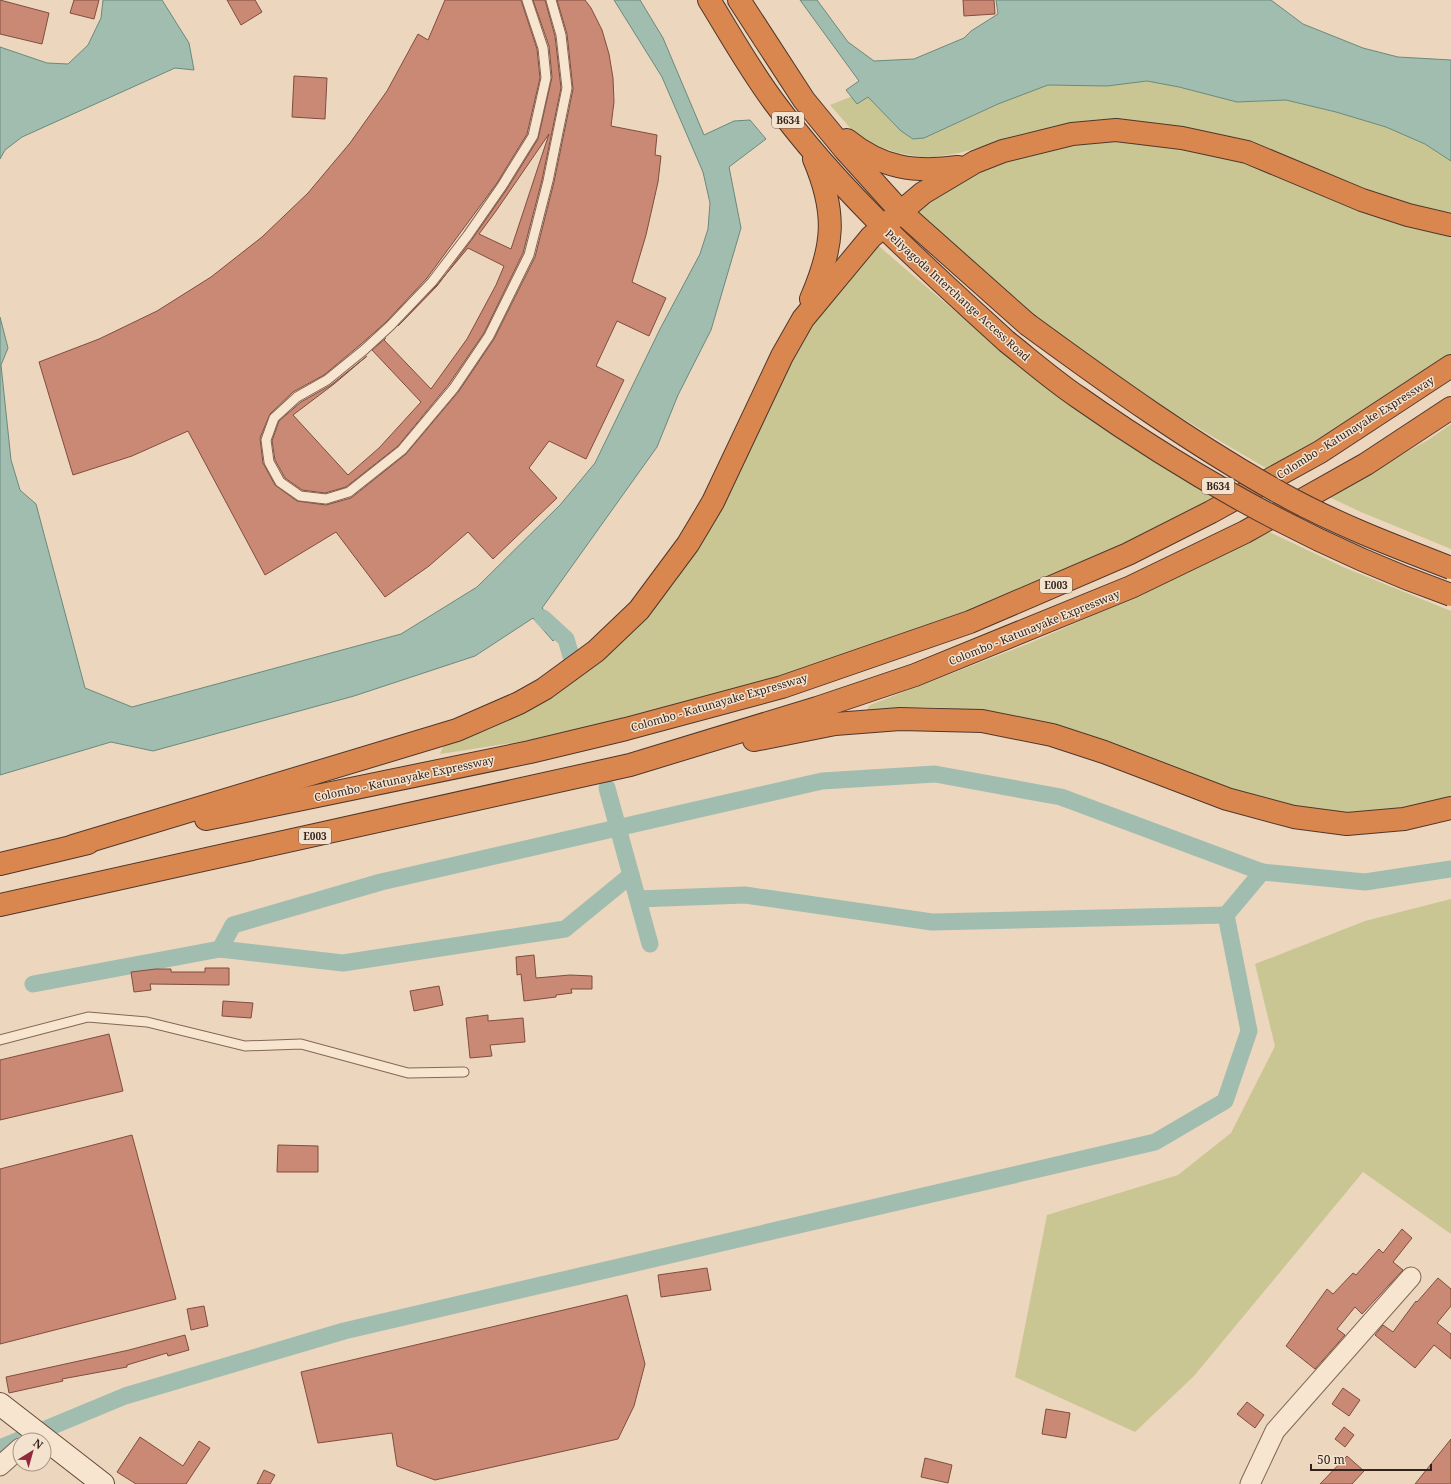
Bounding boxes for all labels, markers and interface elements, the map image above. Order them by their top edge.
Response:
road number: B634 [772,112,804,128]
street label: Peliyagoda Interchange Access Road [882,226,1034,364]
street label: Colombo - Katunayake Expressway [1273,372,1437,482]
road number: B634 [1202,478,1234,494]
road number: E003 [1040,577,1072,593]
street label: Colombo - Katunayake Expressway [946,585,1123,668]
street label: Colombo - Katunayake Expressway [629,669,810,734]
street label: Colombo - Katunayake Expressway [313,751,496,804]
road number: E003 [299,828,331,844]
north arrow [12,1432,52,1472]
text: N [30,1435,47,1452]
scale bar [1311,1446,1431,1472]
text: 50 m [1317,1451,1345,1468]

